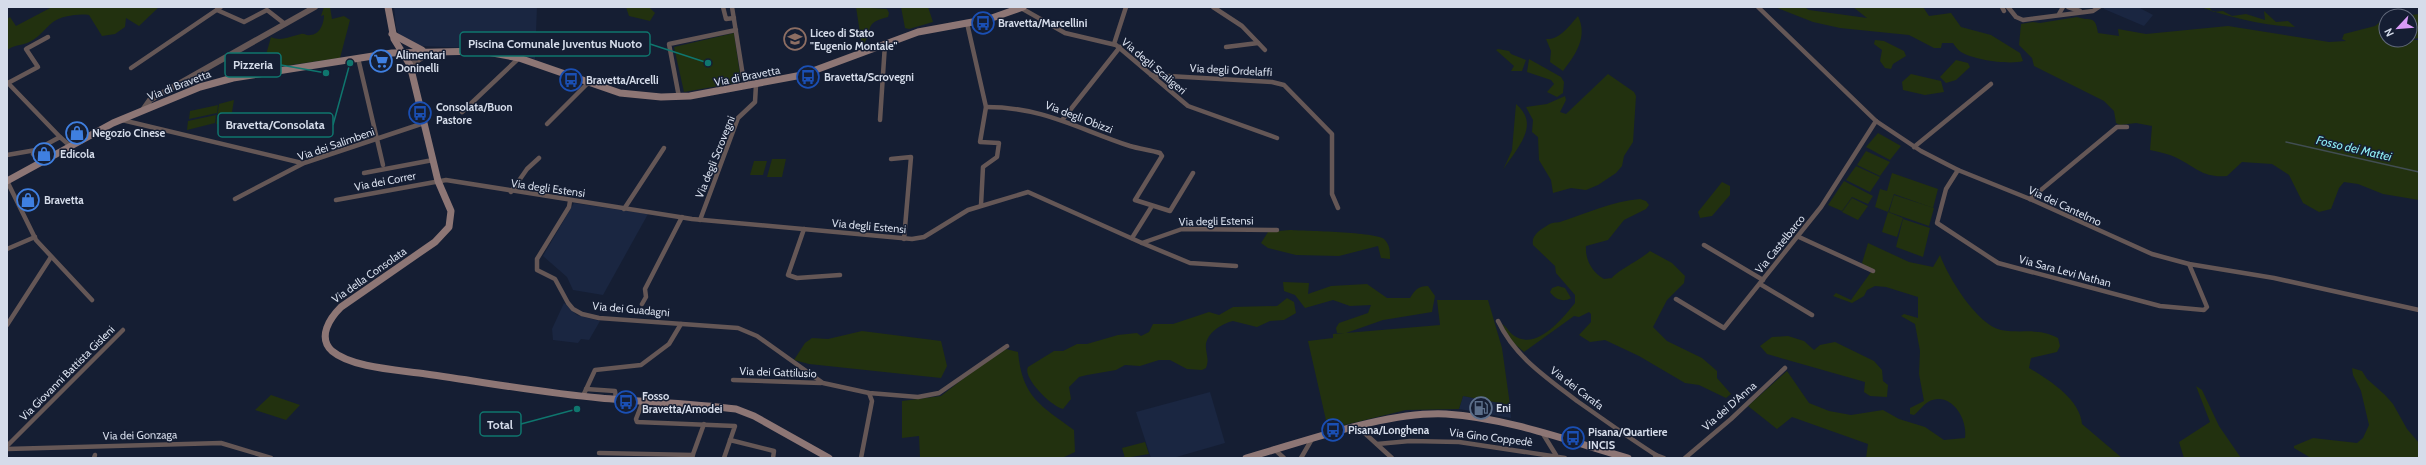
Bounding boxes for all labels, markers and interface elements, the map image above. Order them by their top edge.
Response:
north arrow [2378,8,2418,48]
bus stop icon: Bravetta/Marcellini [970,10,996,36]
place label: Bravetta/Marcellini [998,16,1087,30]
school or university icon: Liceo di Stato "Eugenio Montale" [782,26,808,52]
place label: Liceo di Stato "Eugenio Montale" [810,26,898,53]
text: N [2381,26,2397,39]
callout: Piscina Comunale Juventus Nuoto [460,32,650,56]
street label: Via degli Scaligeri [1119,35,1189,97]
text: Piscina Comunale Juventus Nuoto [468,36,642,51]
supermarket icon: Alimentari Doninelli [368,48,394,74]
place label: Alimentari Doninelli [396,48,445,75]
callout: Pizzeria [225,53,281,77]
text: Pizzeria [233,57,273,72]
street label: Via degli Ordelaffi [1189,61,1273,79]
street label: Via di Bravetta [713,63,782,89]
bus stop icon: Bravetta/Scrovegni [795,64,821,90]
street label: Via di Bravetta [145,66,213,104]
bus stop icon: Bravetta/Arcelli [558,67,584,93]
place label: Bravetta/Scrovegni [824,70,914,84]
place label: Bravetta/Arcelli [586,73,659,87]
street label: Via degli Obizzi [1043,98,1115,136]
bus stop icon: Consolata/Buon Pastore [407,100,433,126]
place label: Consolata/Buon Pastore [436,100,513,127]
callout: Bravetta/Consolata [218,113,333,137]
street label: Via degli Scrovegni [692,114,738,200]
text: Bravetta/Consolata [225,117,325,132]
shop icon: Negozio Cinese [64,120,90,146]
street label: Via dei Salimbeni [296,124,376,164]
place label: Negozio Cinese [92,126,165,140]
water label: Fosso dei Mattei [2315,132,2394,164]
shop icon: Edicola [31,141,57,167]
place label: Edicola [60,147,95,161]
street label: Via dei Correr [353,168,417,194]
street label: Via degli Estensi [510,176,586,200]
street label: Via dei Cantelmo [2026,183,2104,229]
shop icon: Bravetta [15,187,41,213]
place label: Bravetta [44,193,84,207]
street label: Via Castelbarco [1752,212,1808,276]
street label: Via degli Estensi [1178,213,1254,229]
street label: Via degli Estensi [831,216,907,236]
street label: Via della Consolata [329,244,410,306]
street label: Via Sara Levi Nathan [2017,252,2113,290]
street label: Via dei Guadagni [592,299,670,319]
street label: Via Giovanni Battista Gisleni [16,322,118,424]
street label: Via dei Carafa [1547,363,1607,413]
street label: Via dei Gattilusio [739,364,817,380]
street label: Via dei D’Anna [1699,378,1760,433]
bus stop icon: Fosso Bravetta/Amodei [613,389,639,415]
place label: Fosso Bravetta/Amodei [642,389,722,416]
fuel station icon: Eni [1468,395,1494,421]
place label: Eni [1496,401,1511,415]
callout: Total [480,412,521,436]
text: Total [487,417,513,432]
bus stop icon: Pisana/Longhena [1320,417,1346,443]
place label: Pisana/Longhena [1348,423,1430,437]
street label: Via Gino Coppedè [1448,425,1534,449]
bus stop icon: Pisana/Quartiere INCIS [1560,425,1586,451]
place label: Pisana/Quartiere INCIS [1588,425,1668,452]
street label: Via dei Gonzaga [103,427,178,443]

